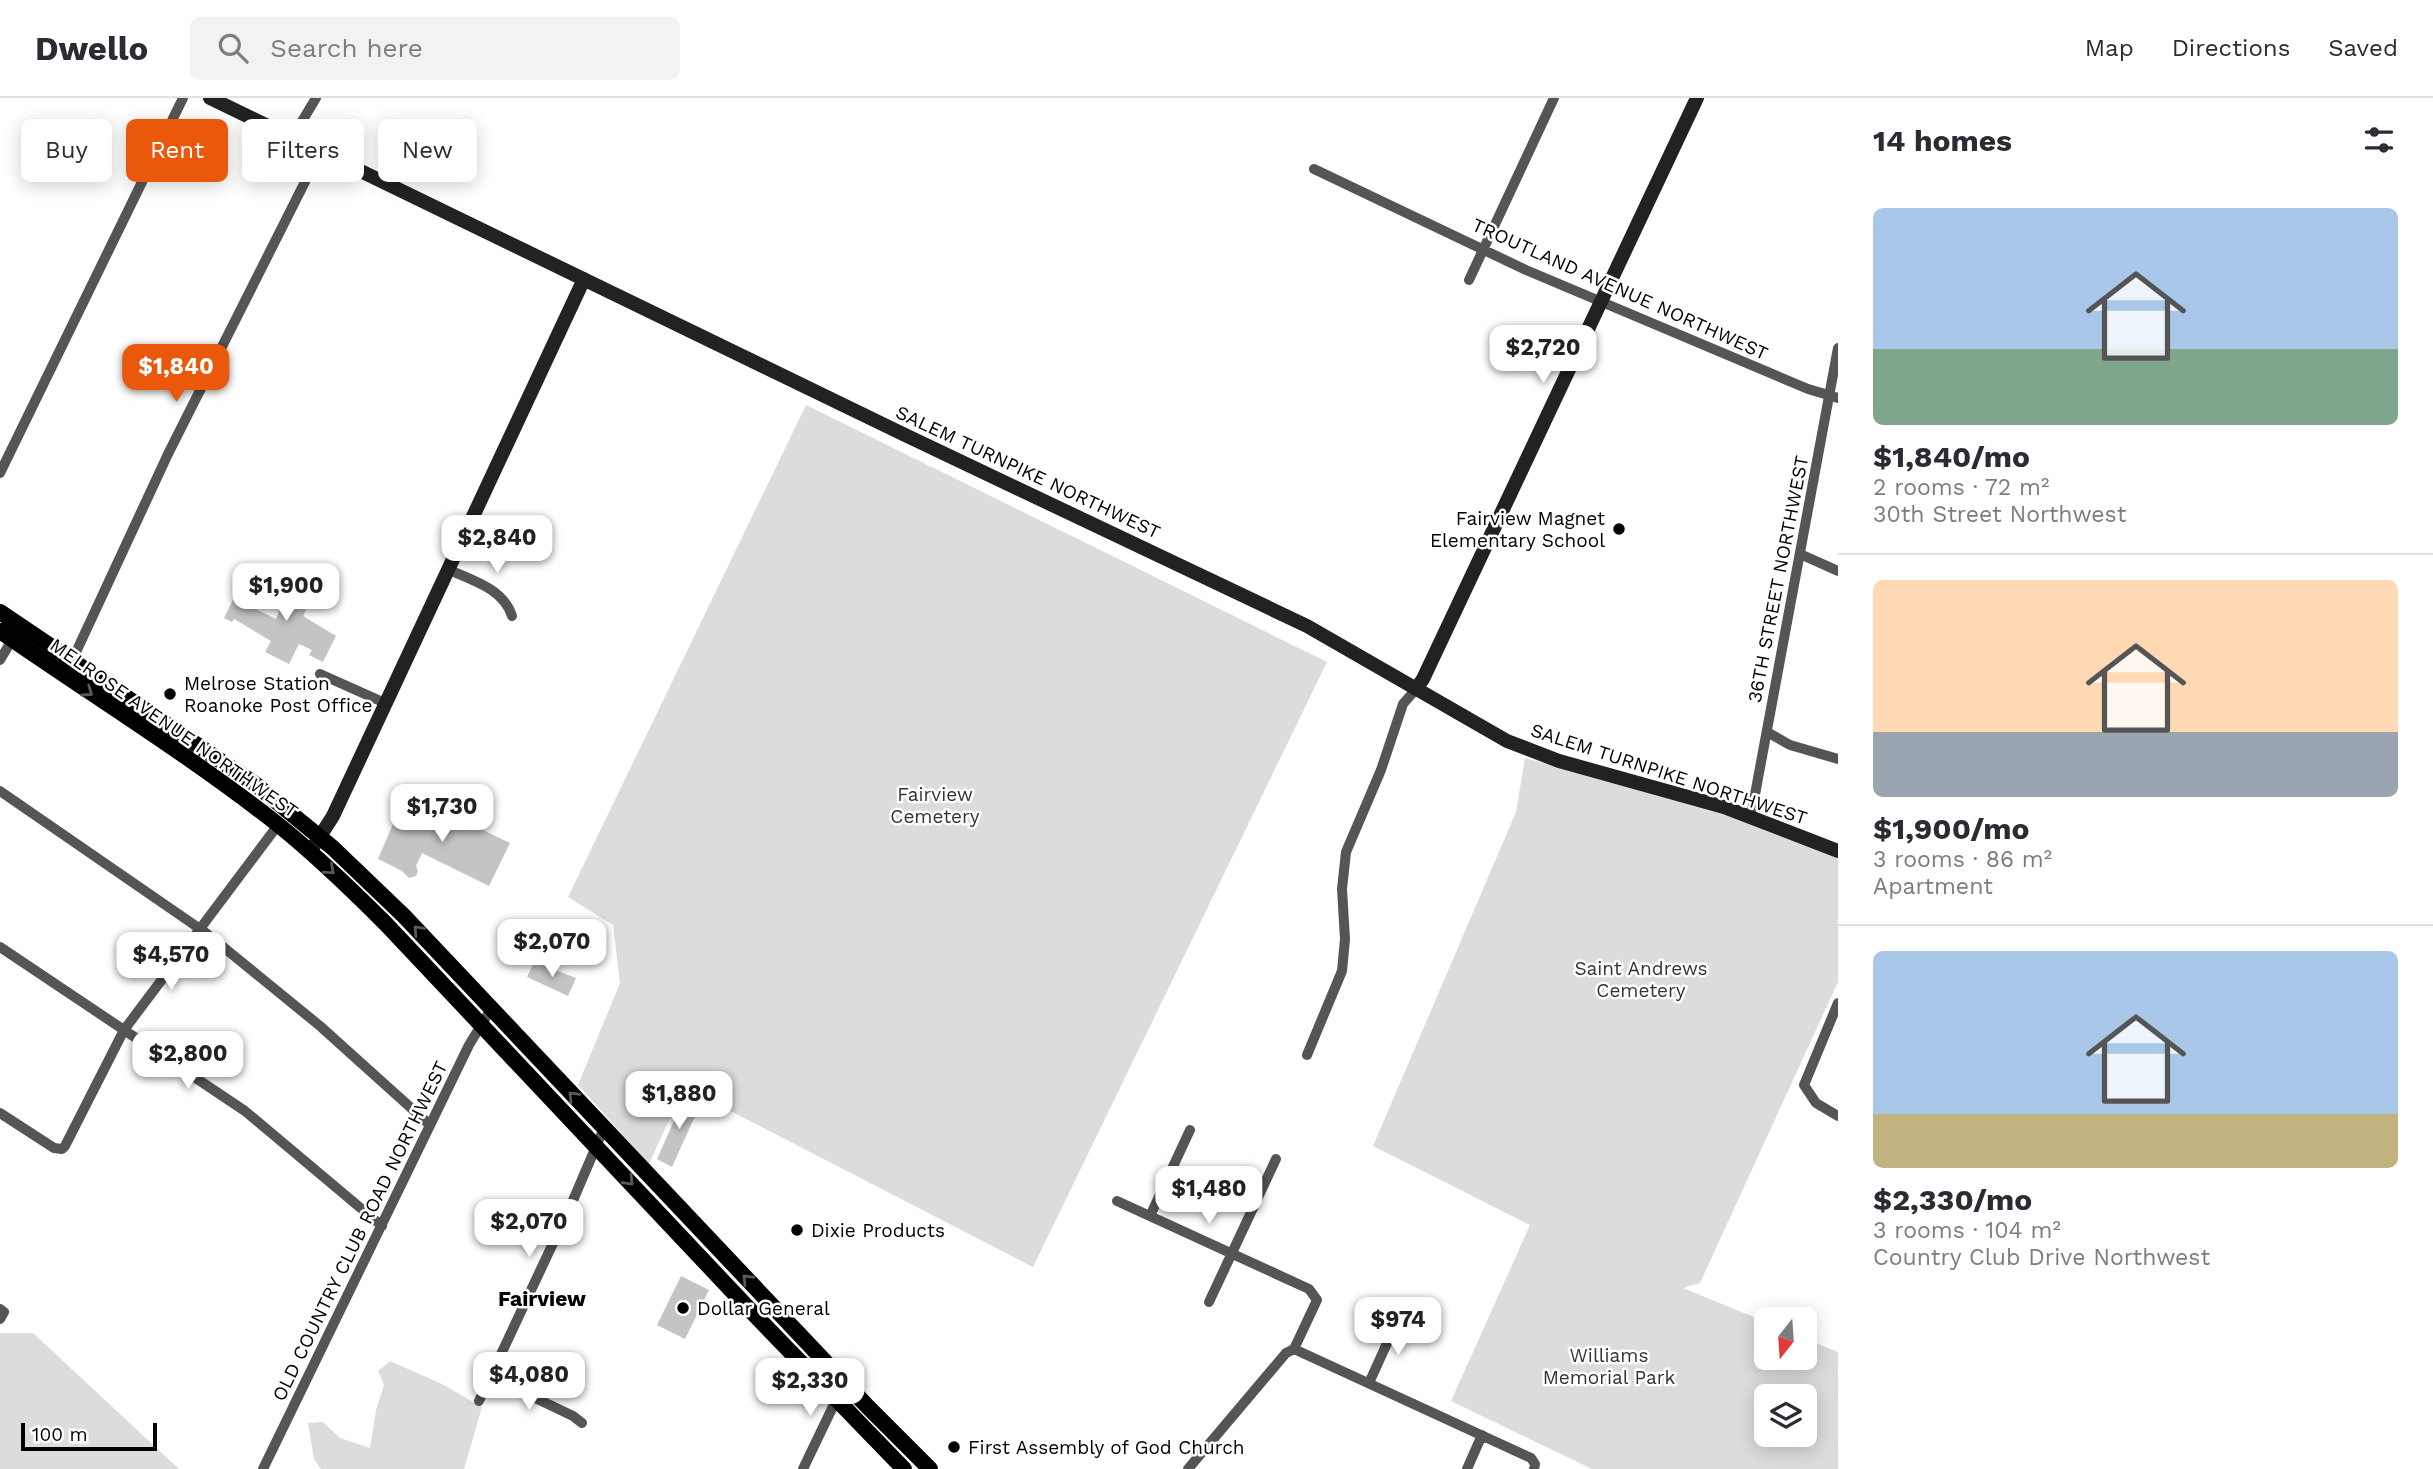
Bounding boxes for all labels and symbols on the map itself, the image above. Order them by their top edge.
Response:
street label: TROUTLAND AVENUE NORTHWEST [1468,213,1772,365]
pin: $2,720 [1486,326,1600,385]
pin: $1,840 [119,344,233,404]
street label: SALEM TURNPIKE NORTHWEST [892,400,1164,544]
street label: 36TH STREET NORTHWEST [1743,453,1813,705]
place label: Fairview Magnet Elementary School [1430,507,1605,552]
pin: $2,840 [440,516,554,575]
marker: Fairview Magnet Elementary School [1611,521,1627,537]
pin: $1,900 [229,564,343,623]
street label: MELROSE AVENUE NORTHWEST [46,633,302,823]
place label: Melrose Station Roanoke Post Office [184,672,373,717]
one-way arrow [80,684,93,696]
marker: Melrose Station Roanoke Post Office [162,686,178,702]
street label: SALEM TURNPIKE NORTHWEST [1528,718,1810,830]
park label: Fairview Cemetery [890,783,980,828]
pin: $1,730 [385,784,499,844]
one-way arrow [322,862,335,874]
pin: $2,070 [495,920,609,979]
one-way arrow [413,925,426,938]
pin: $4,570 [114,932,228,992]
park label: Saint Andrews Cemetery [1574,957,1708,1002]
pin: $2,800 [131,1032,245,1091]
street label: OLD COUNTRY CLUB ROAD NORTHWEST [267,1057,453,1405]
pin: $1,880 [622,1072,736,1131]
one-way arrow [569,1091,582,1104]
pin: $1,480 [1152,1166,1266,1226]
one-way arrow [620,1173,633,1186]
pin: $2,070 [472,1200,586,1259]
place label: Dixie Products [811,1219,945,1242]
marker: Dixie Products [789,1222,805,1238]
one-way arrow [742,1274,755,1287]
district label: Fairview [498,1286,586,1311]
place label: Dollar General [697,1297,830,1320]
pin: $974 [1357,1298,1439,1357]
marker: Dollar General [675,1300,691,1316]
north arrow [1754,1307,1816,1370]
park label: Williams Memorial Park [1543,1344,1676,1389]
pin: $4,080 [472,1352,586,1412]
pin: $2,330 [753,1358,867,1418]
scale bar [21,1420,158,1452]
place label: First Assembly of God Church [968,1436,1245,1459]
marker: First Assembly of God Church [946,1439,962,1455]

